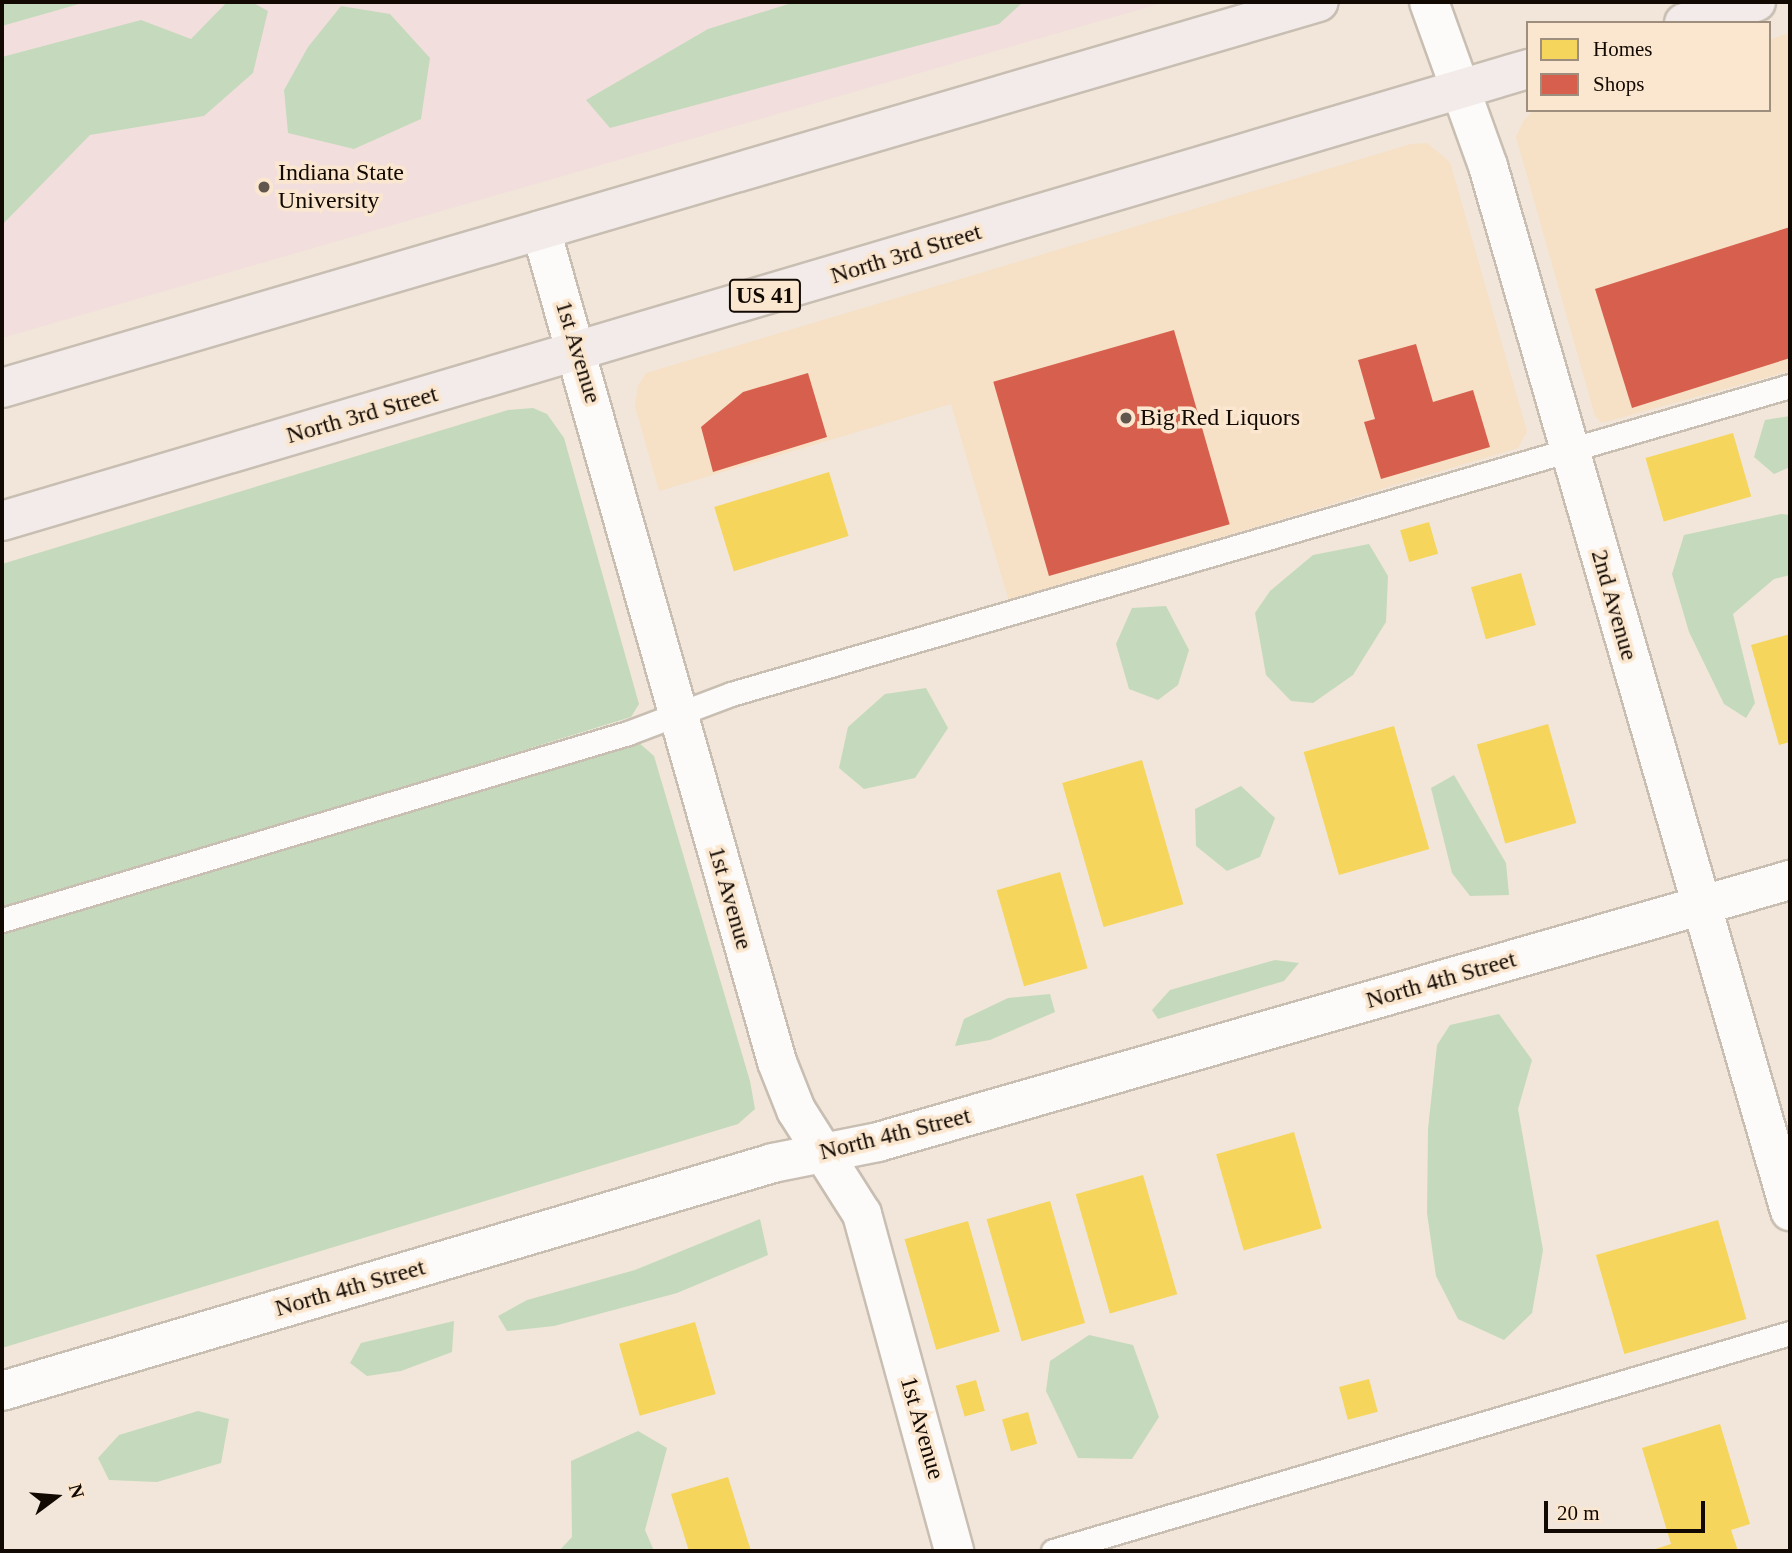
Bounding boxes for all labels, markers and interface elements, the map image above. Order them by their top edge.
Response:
legend [1526,21,1771,112]
text: Homes [1593,37,1653,61]
text: Shops [1593,72,1644,96]
place label: Indiana State University [278,159,404,215]
marker: Indiana State University [256,179,272,195]
street label: North 3rd Street [827,217,985,291]
road number: US 41 [728,276,802,316]
street label: 1st Avenue [549,297,607,407]
street label: North 3rd Street [283,380,441,450]
place label: Big Red Liquors [1140,404,1300,432]
marker: Big Red Liquors [1118,410,1134,426]
street label: 2nd Avenue [1584,546,1644,664]
street label: 1st Avenue [701,843,759,953]
street label: North 4th Street [1363,945,1519,1015]
street label: North 4th Street [816,1101,974,1167]
street label: North 4th Street [272,1253,428,1323]
street label: 1st Avenue [893,1373,951,1483]
north arrow [21,1462,91,1532]
text: N [65,1482,89,1501]
scale bar [1547,1486,1708,1530]
text: 20 m [1557,1501,1600,1525]

